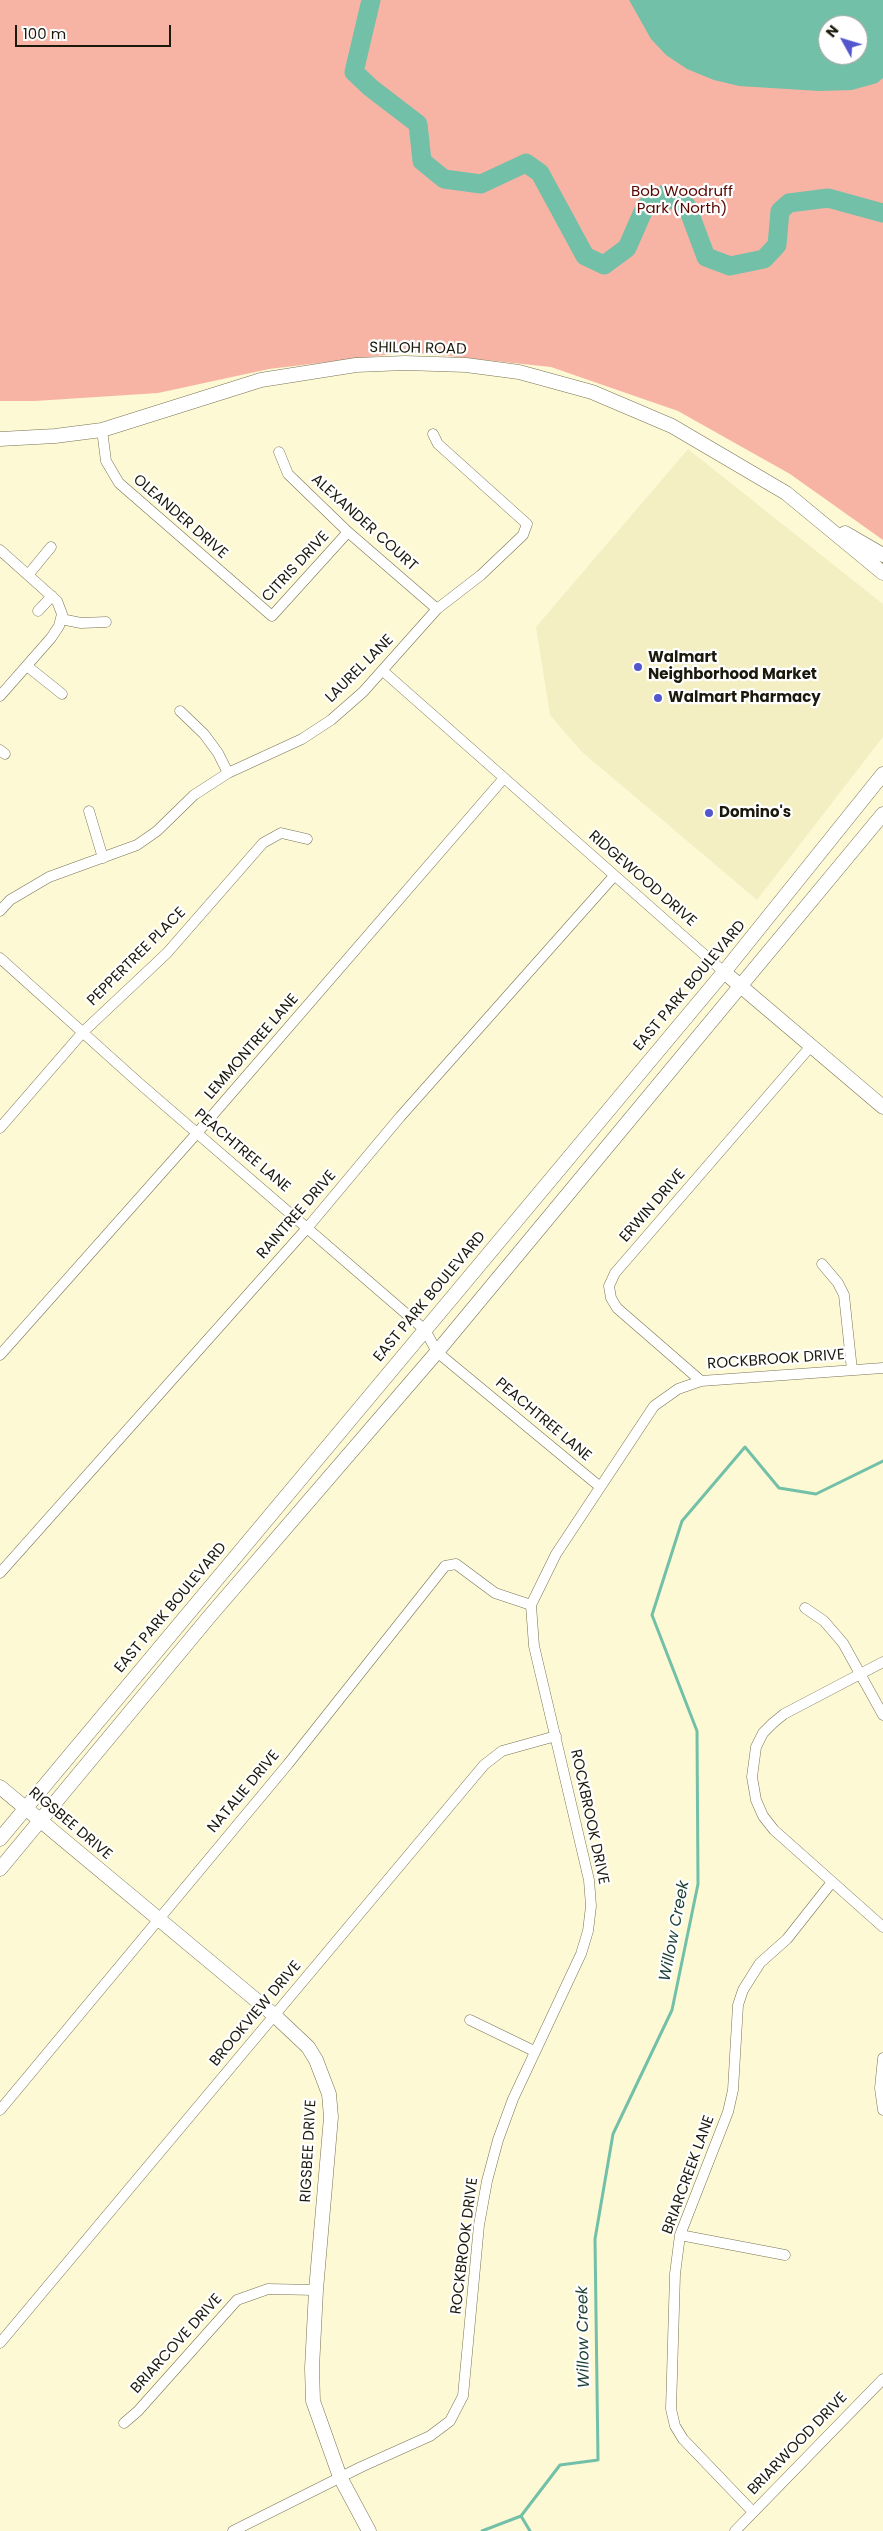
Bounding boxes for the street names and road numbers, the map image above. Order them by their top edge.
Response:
street label: SHILOH ROAD [369,339,467,359]
street label: OLEANDER DRIVE [129,471,231,563]
street label: ALEXANDER COURT [307,471,421,575]
street label: CITRIS DRIVE [259,528,333,606]
street label: LAUREL LANE [322,631,398,707]
street label: RIDGEWOOD DRIVE [584,827,700,931]
street label: PEPPERTREE PLACE [84,904,190,1010]
street label: EAST PARK BOULEVARD [630,917,750,1055]
street label: LEMMONTREE LANE [201,991,303,1103]
street label: PEACHTREE LANE [190,1106,294,1196]
street label: ERWIN DRIVE [616,1166,690,1246]
street label: RAINTREE DRIVE [254,1167,340,1263]
street label: EAST PARK BOULEVARD [370,1228,490,1366]
street label: ROCKBROOK DRIVE [707,1346,845,1374]
street label: PEACHTREE LANE [491,1375,595,1465]
street label: EAST PARK BOULEVARD [111,1539,231,1677]
street label: NATALIE DRIVE [204,1747,284,1837]
street label: ROCKBROOK DRIVE [566,1748,612,1886]
street label: RIGSBEE DRIVE [25,1784,115,1864]
street label: BROOKVIEW DRIVE [207,1958,305,2070]
street label: RIGSBEE DRIVE [297,2099,321,2203]
street label: BRIARCREEK LANE [659,2113,719,2237]
street label: ROCKBROOK DRIVE [448,2177,482,2315]
street label: BRIARCOVE DRIVE [128,2291,226,2397]
street label: BRIARWOOD DRIVE [745,2389,851,2499]

